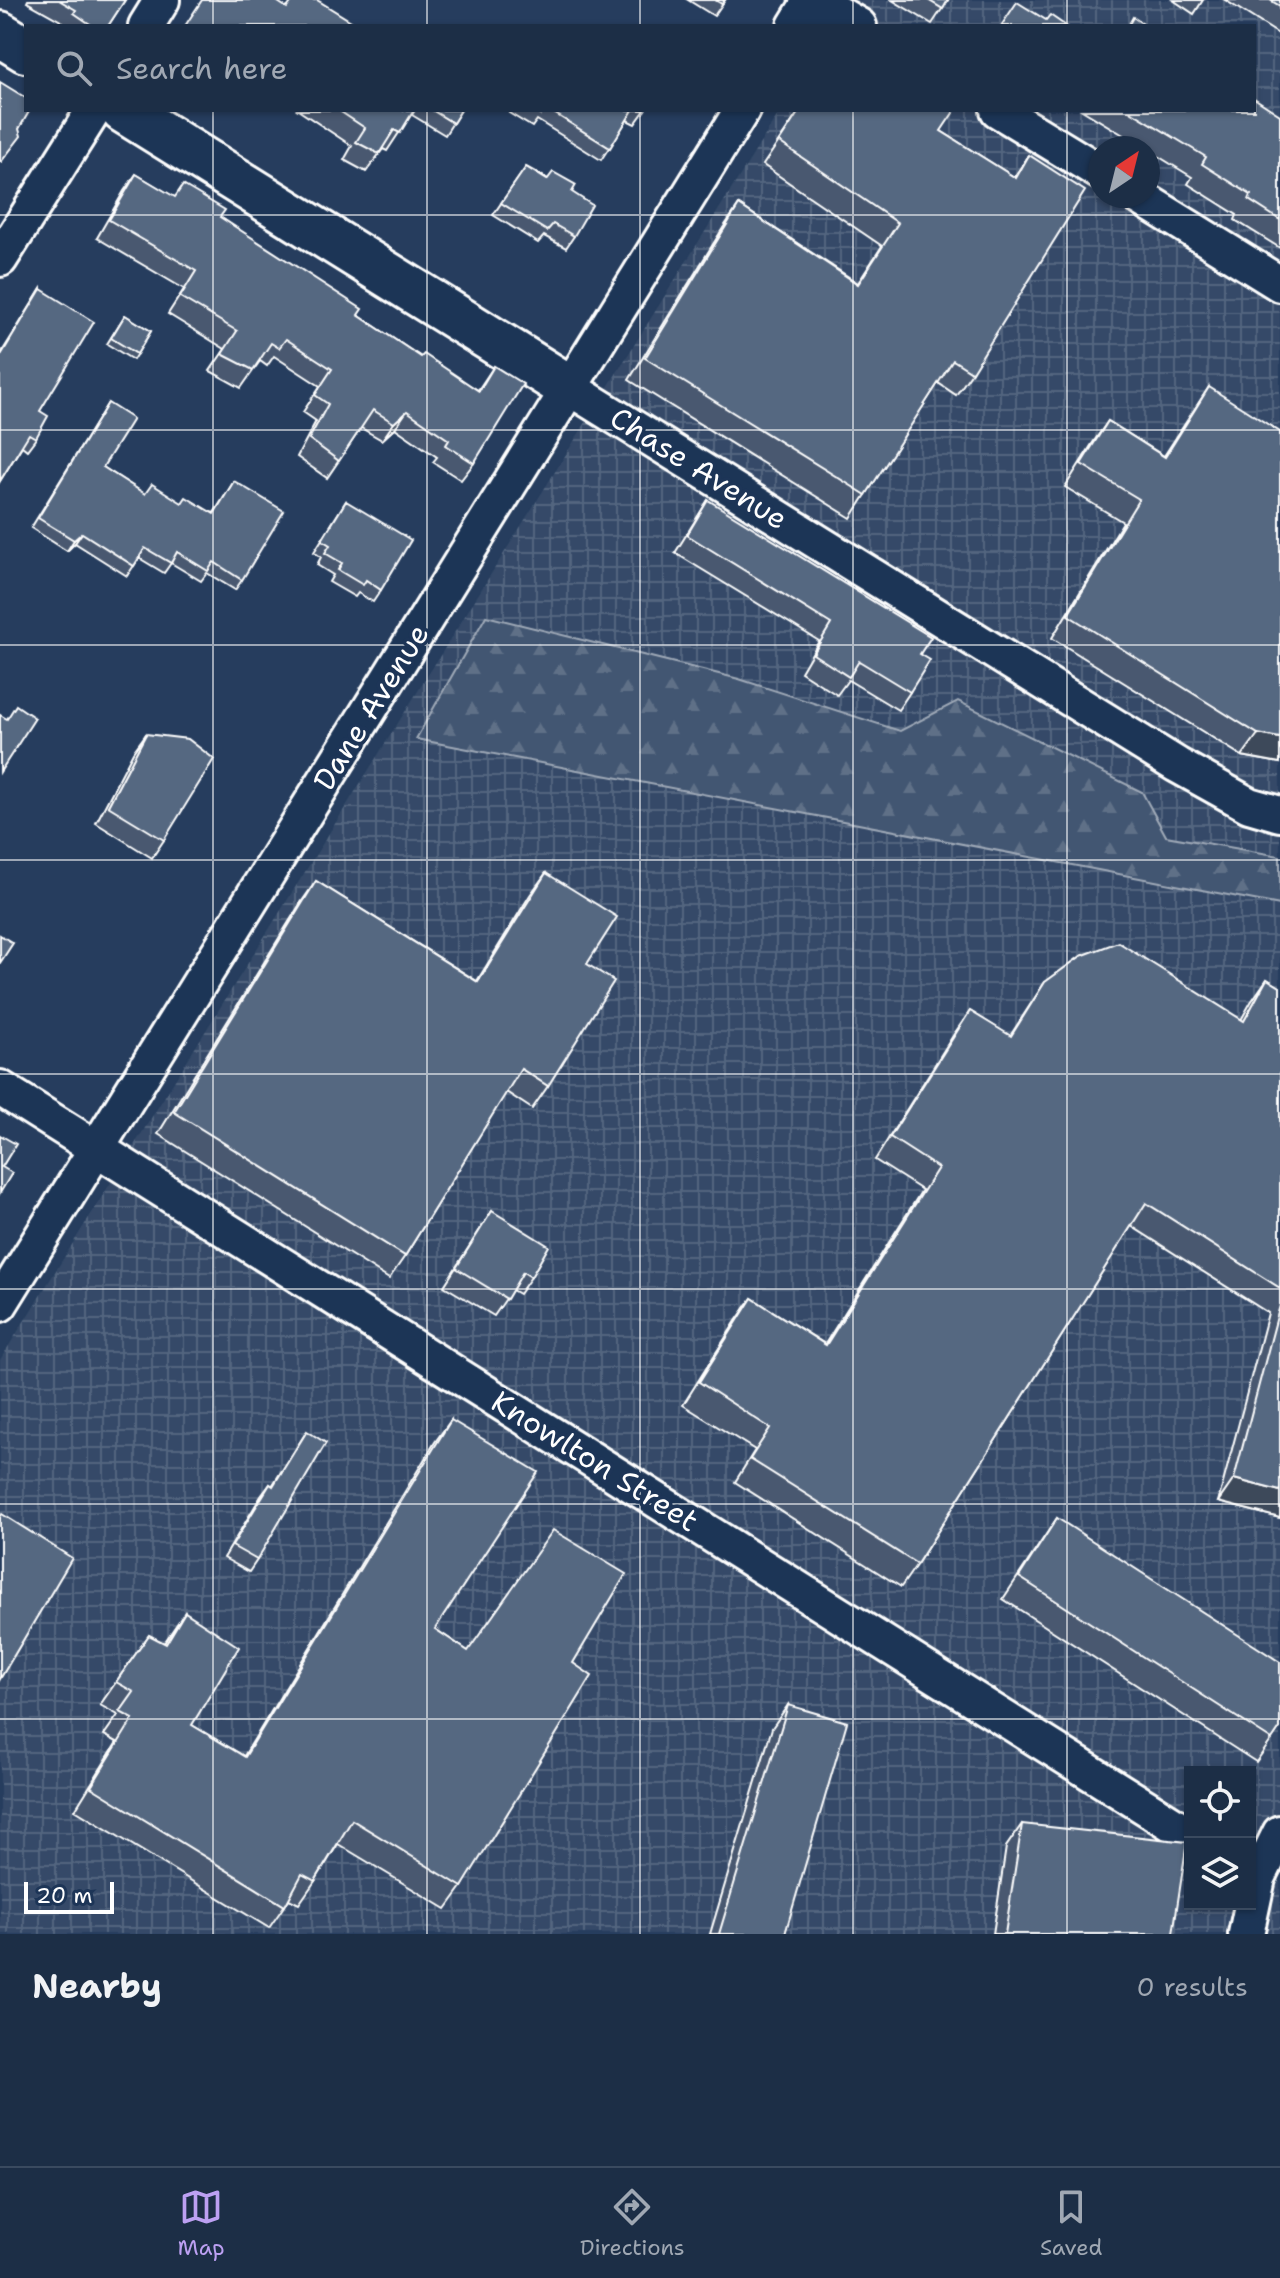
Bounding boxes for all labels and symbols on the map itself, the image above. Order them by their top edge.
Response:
north arrow [1088,136,1160,208]
street label: Chase Avenue [602,397,796,539]
street label: Dane Avenue [304,616,438,798]
street label: Knowlton Street [484,1381,706,1541]
scale bar [24,1878,114,1914]

